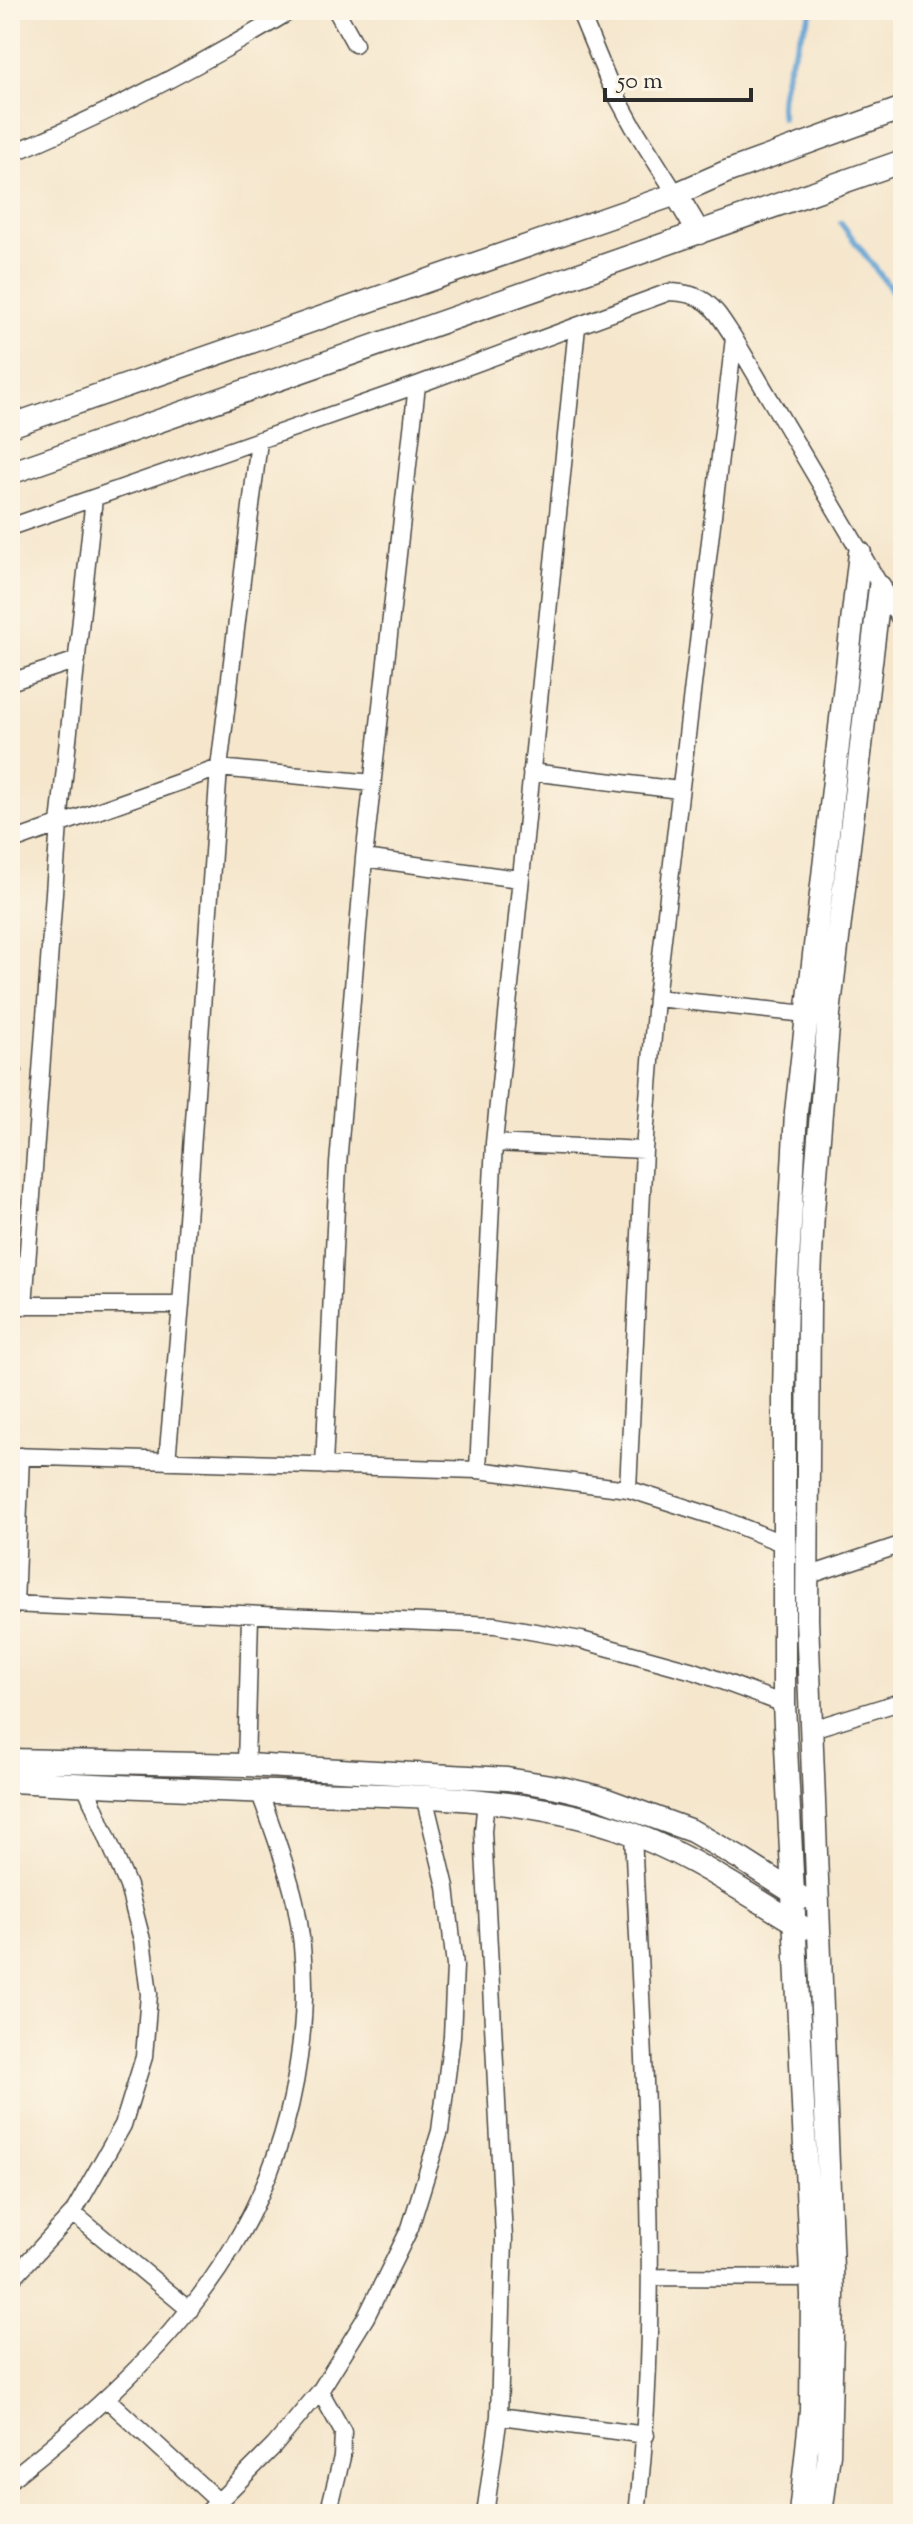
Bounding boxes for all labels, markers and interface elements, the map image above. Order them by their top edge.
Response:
scale bar [605,52,751,102]
text: 50 m [615,65,663,99]

